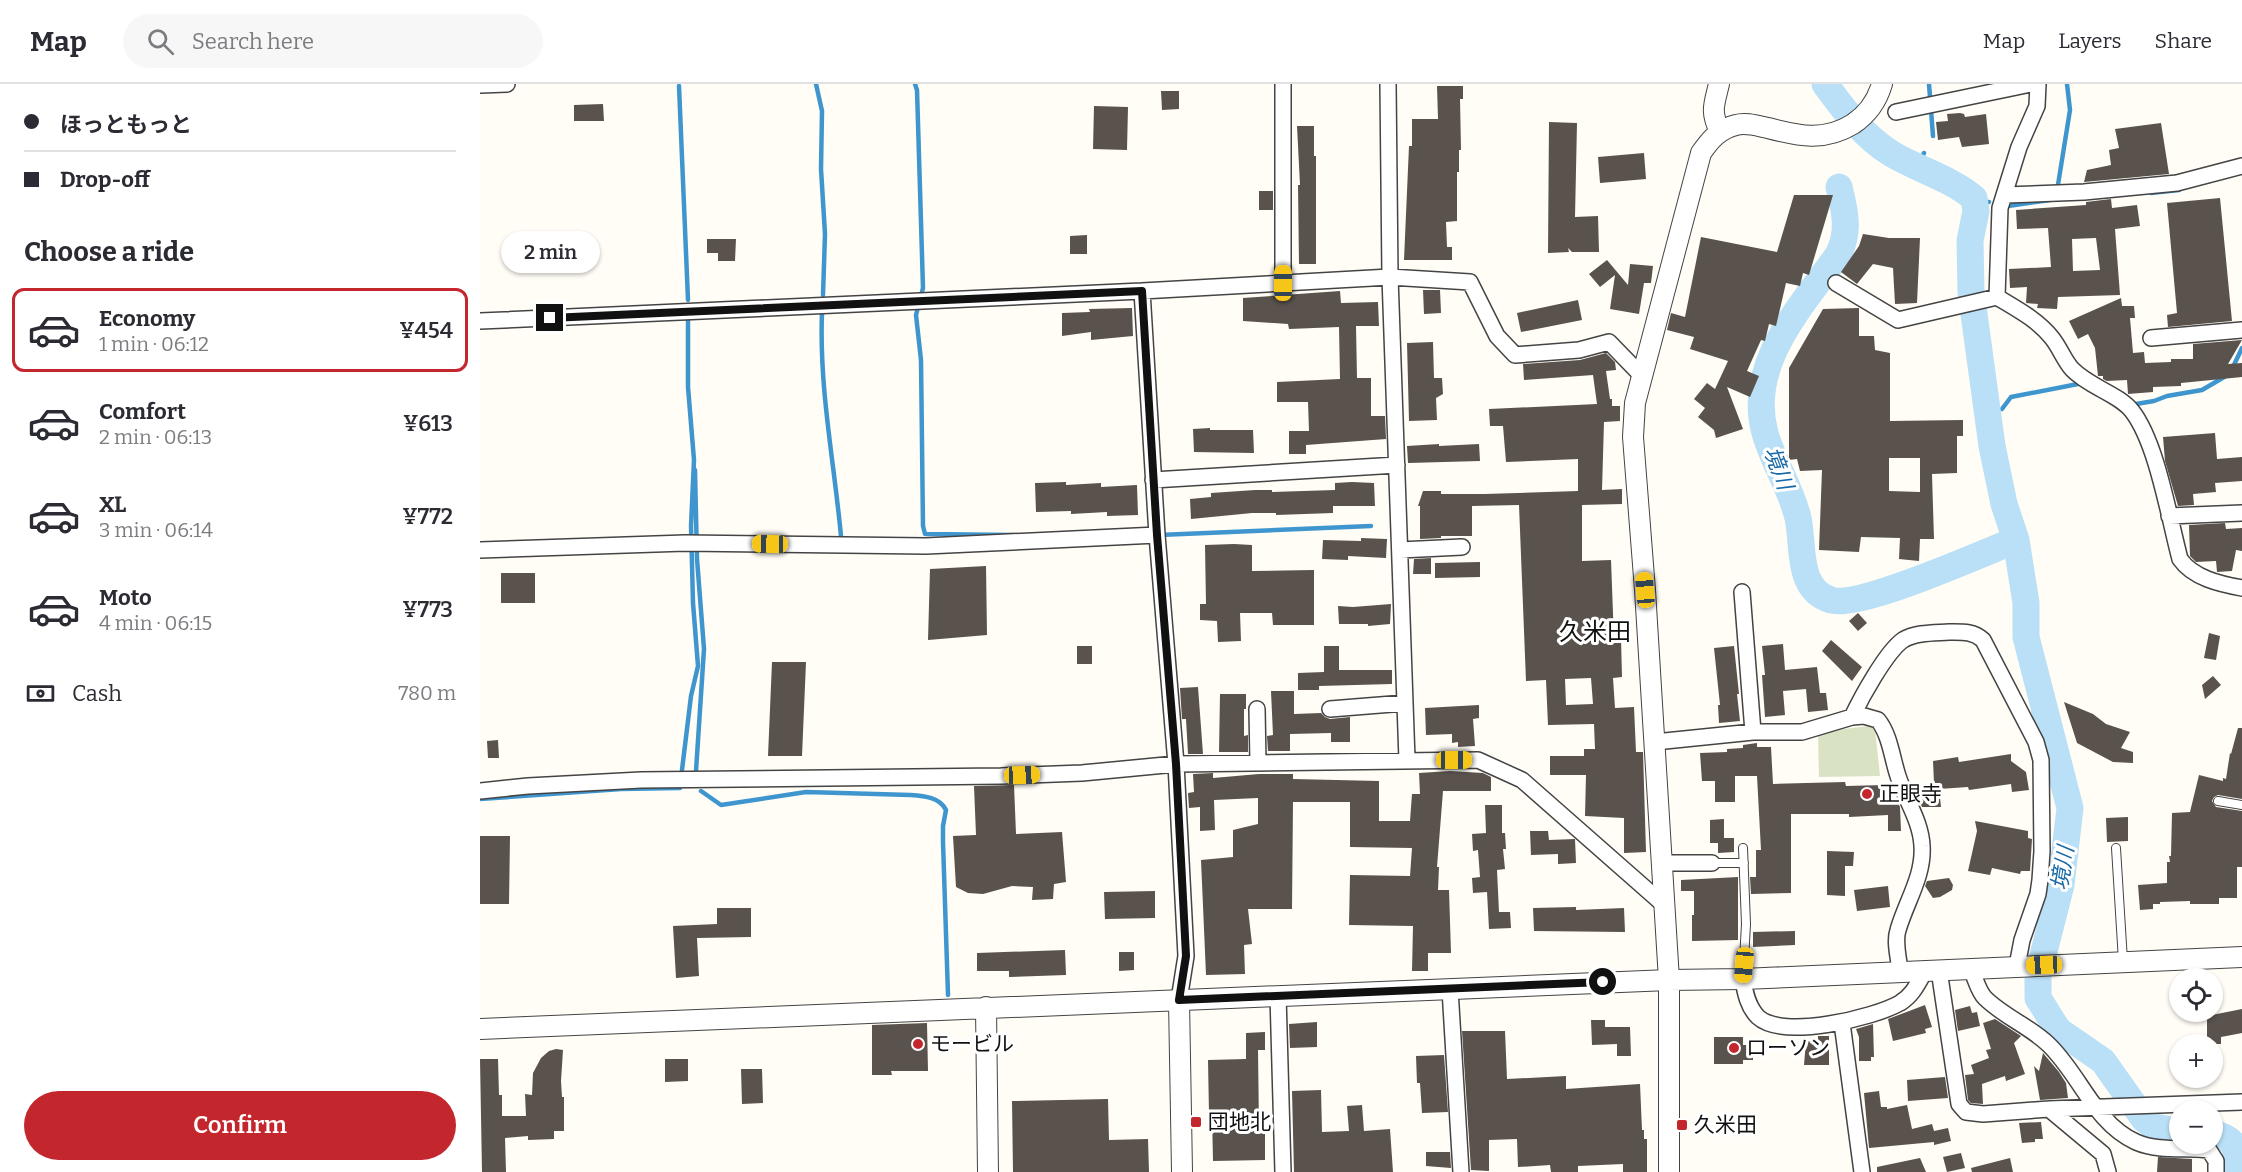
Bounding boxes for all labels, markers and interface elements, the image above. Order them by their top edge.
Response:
search box [123,14,543,68]
text: Map [30,25,87,58]
icon: search [144,25,177,58]
text: Search here [192,28,314,55]
text: Map [1983,28,2025,54]
text: Layers [2058,28,2122,54]
text: Share [2155,28,2212,54]
text: ほっともっと [60,111,192,138]
text: Drop-off [60,166,150,193]
callout: 2 min [500,231,599,273]
text: Choose a ride [24,236,194,268]
text: 2 min [524,240,577,264]
car [1274,265,1292,301]
icon: car [27,303,81,357]
route end [536,304,563,331]
text: Economy [99,305,195,332]
text: ¥454 [399,317,453,344]
text: 1 min · 06:12 [99,332,209,356]
icon: car [27,396,81,450]
text: Comfort [99,398,186,425]
text: ¥613 [403,410,453,437]
text: 2 min · 06:13 [99,425,212,449]
water label: 境川 [1758,443,1800,495]
icon: car [27,489,81,543]
text: XL [99,491,126,518]
text: ¥772 [402,503,453,530]
text: 3 min · 06:14 [99,518,213,542]
car [752,535,788,553]
car [1634,571,1656,609]
icon: car [27,582,81,636]
text: Moto [99,584,152,611]
text: ¥773 [402,596,453,623]
text: 4 min · 06:15 [99,611,212,635]
district label: 久米田 [1559,618,1631,646]
icon: cash [24,677,57,710]
text: Cash [72,680,122,707]
text: 780 m [398,681,456,705]
car [1436,751,1472,769]
car [1004,765,1040,785]
place label: 正眼寺 [1879,781,1942,807]
marker: 正眼寺 [1860,787,1874,801]
water label: 境川 [2046,842,2080,892]
car [1733,946,1755,984]
car [2026,955,2062,975]
route start [1589,968,1616,995]
map controls [2169,968,2223,1154]
button: locate [2169,968,2223,1022]
place label: モービル [930,1031,1014,1057]
button: + [2169,1034,2223,1088]
place label: ローソン [1746,1035,1830,1061]
marker: モービル [911,1037,925,1051]
marker: ローソン [1727,1041,1741,1055]
button: Confirm [24,1091,456,1160]
button: − [2169,1100,2223,1154]
place label: 団地北 [1208,1109,1271,1135]
place label: 久米田 [1694,1112,1757,1138]
marker: 団地北 [1189,1115,1203,1129]
marker: 久米田 [1675,1118,1689,1132]

